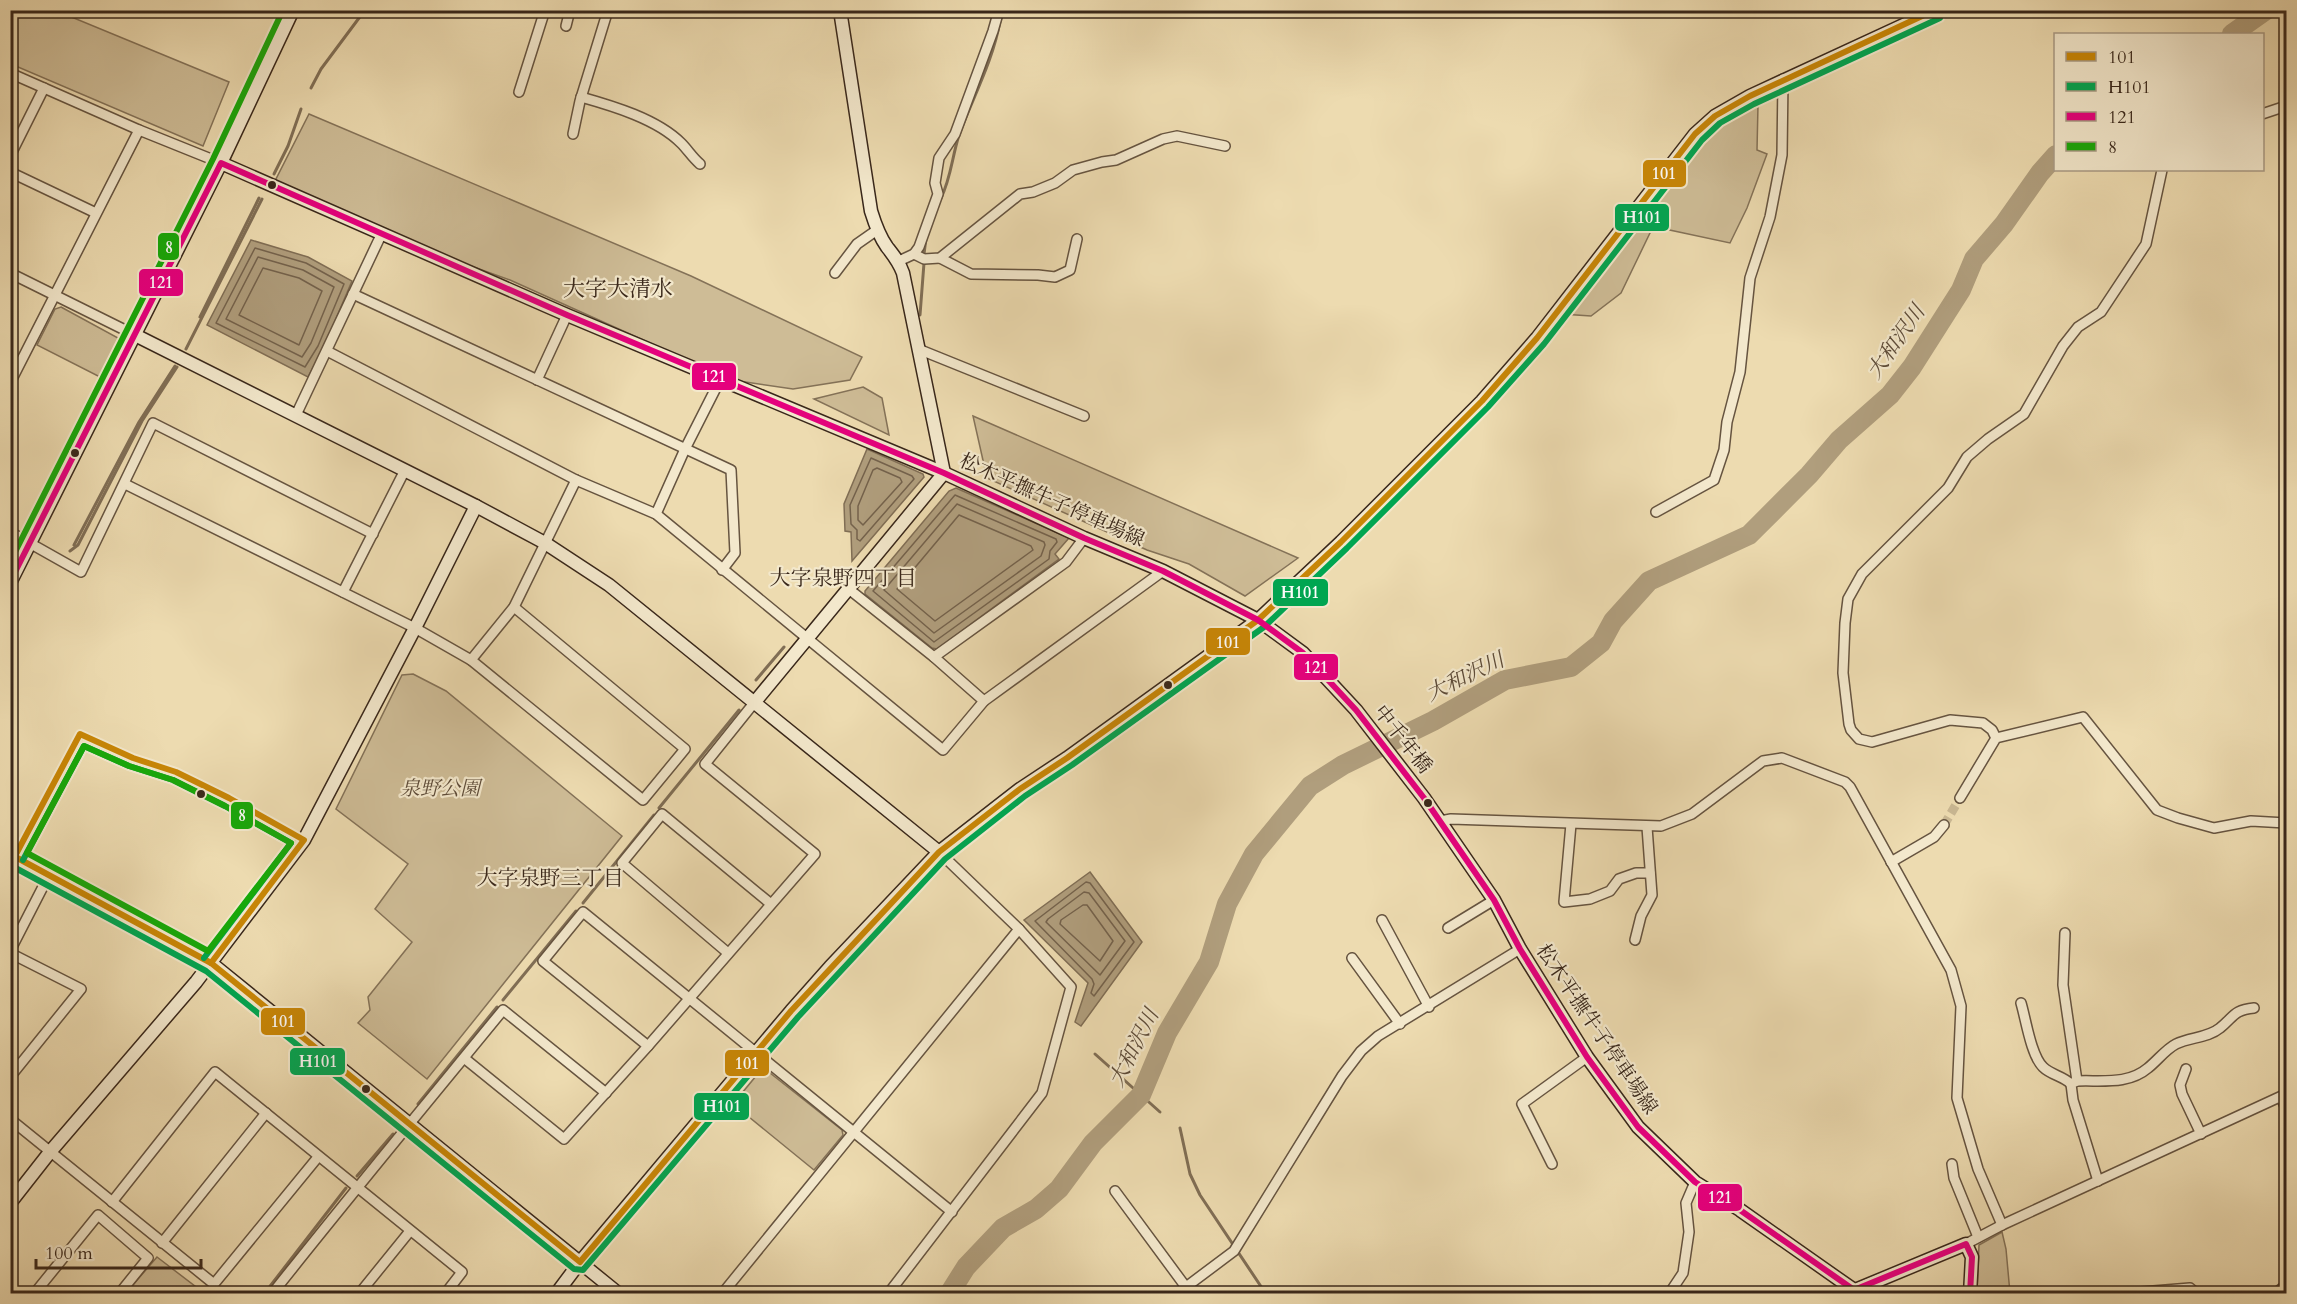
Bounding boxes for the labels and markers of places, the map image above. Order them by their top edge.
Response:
unlabelled marker [266,179,278,191]
unlabelled marker [69,447,81,459]
unlabelled marker [1162,679,1174,691]
unlabelled marker [195,788,207,800]
unlabelled marker [1422,797,1434,809]
unlabelled marker [360,1083,372,1095]

